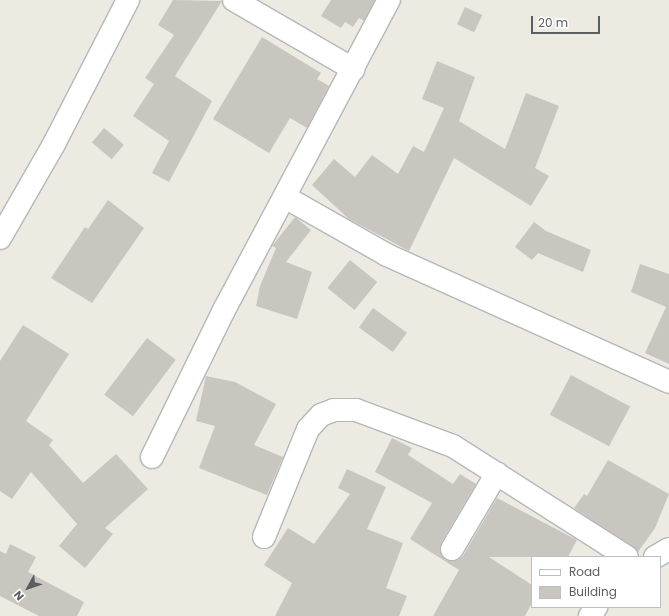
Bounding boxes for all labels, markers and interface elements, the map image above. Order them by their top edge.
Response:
scale bar [533,8,602,34]
text: 20 m [538,14,568,31]
legend [531,556,661,608]
text: Road [569,563,600,580]
north arrow [8,568,48,608]
text: Building [569,583,617,600]
text: N [10,587,28,604]

